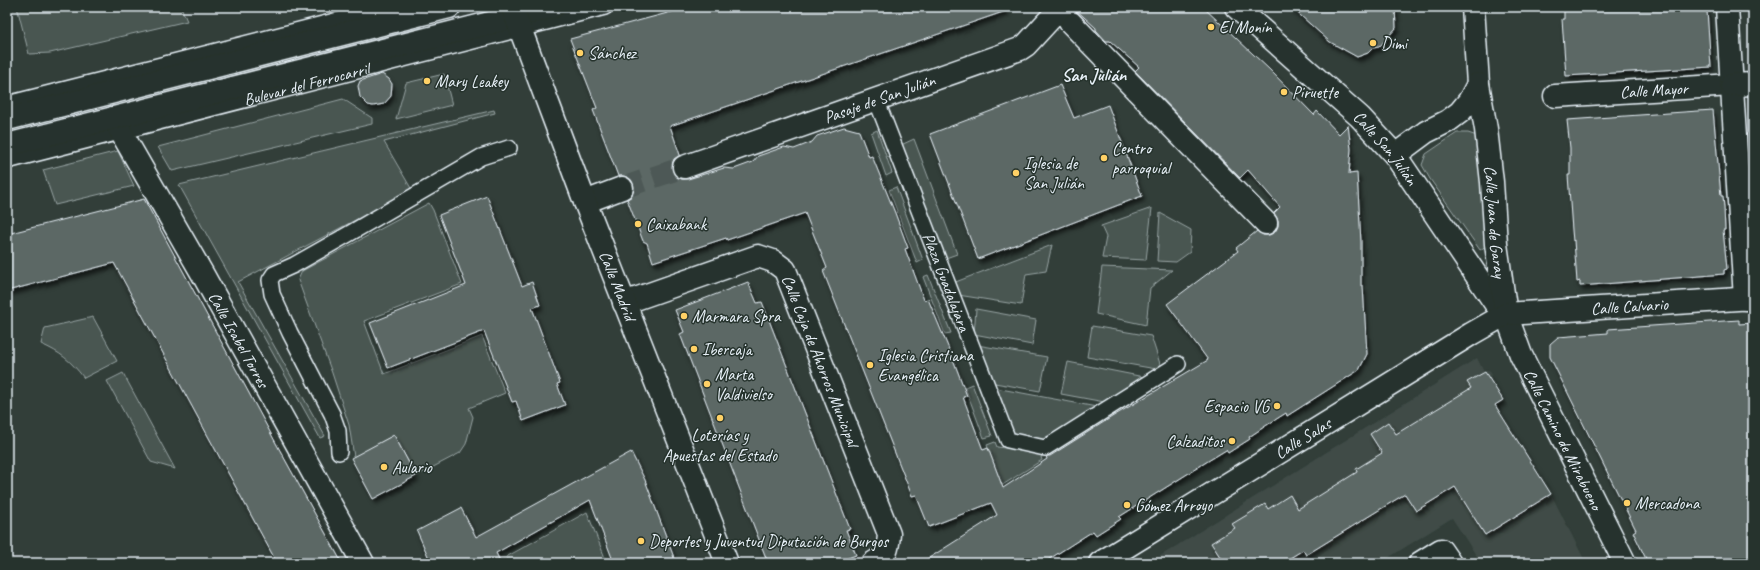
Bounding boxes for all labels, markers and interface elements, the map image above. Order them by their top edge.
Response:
place label: El Monín [1219,17,1273,38]
marker: El Monín [1206,22,1216,32]
place label: Dimi [1381,33,1409,54]
marker: Dimi [1368,38,1378,48]
place label: Sánchez [588,43,638,64]
marker: Sánchez [575,48,585,58]
street label: Bulevar del Ferrocarril [241,57,374,111]
district label: San Julián [1062,64,1127,86]
street label: Pasaje de San Julián [821,69,939,128]
place label: Mary Leakey [435,71,509,92]
marker: Mary Leakey [422,76,432,86]
street label: Calle Mayor [1619,78,1690,103]
place label: Piruette [1292,82,1339,103]
marker: Piruette [1279,87,1289,97]
street label: Calle San Julián [1349,106,1423,190]
place label: Centro parroquial [1112,138,1173,179]
place label: Iglesia de San Julián [1024,153,1085,194]
marker: Centro parroquial [1099,153,1109,163]
street label: Calle Juan de Garay [1479,164,1511,280]
marker: Iglesia de San Julián [1011,168,1021,178]
place label: Caixabank [646,214,708,235]
marker: Caixabank [633,219,643,229]
street label: Plaza Guadalajara [918,230,975,335]
street label: Calle Madrid [594,248,642,327]
street label: Calle Caja de Ahorros Municipal [777,272,865,452]
street label: Calle Isabel Torres [204,288,274,393]
street label: Calle Calvario [1590,293,1670,319]
place label: Marmara Spra [692,306,782,327]
marker: Marmara Spra [679,311,689,321]
place label: Ibercaja [702,339,754,360]
marker: Ibercaja [689,344,699,354]
place label: Iglesia Cristiana Evangélica [878,345,975,386]
marker: Iglesia Cristiana Evangélica [865,360,875,370]
place label: Marta Valdivielso [715,364,774,405]
street label: Calle Camino de Mirabueno [1519,366,1608,515]
marker: Marta Valdivielso [702,379,712,389]
place label: Espacio VG [1204,396,1271,417]
marker: Espacio VG [1272,401,1282,411]
street label: Calle Salas [1271,412,1337,464]
marker: Loterías y Apuestas del Estado [715,413,725,423]
place label: Loterías y Apuestas del Estado [663,425,778,466]
place label: Calzaditos [1166,431,1225,452]
marker: Calzaditos [1227,436,1237,446]
place label: Aulario [392,457,433,478]
marker: Aulario [379,462,389,472]
place label: Mercadona [1635,493,1701,514]
place label: Gómez Arroyo [1135,495,1213,516]
marker: Mercadona [1622,498,1632,508]
marker: Gómez Arroyo [1122,500,1132,510]
place label: Deportes y Juventud Diputación de Burgos [649,531,889,552]
marker: Deportes y Juventud Diputación de Burgos [636,536,646,546]

